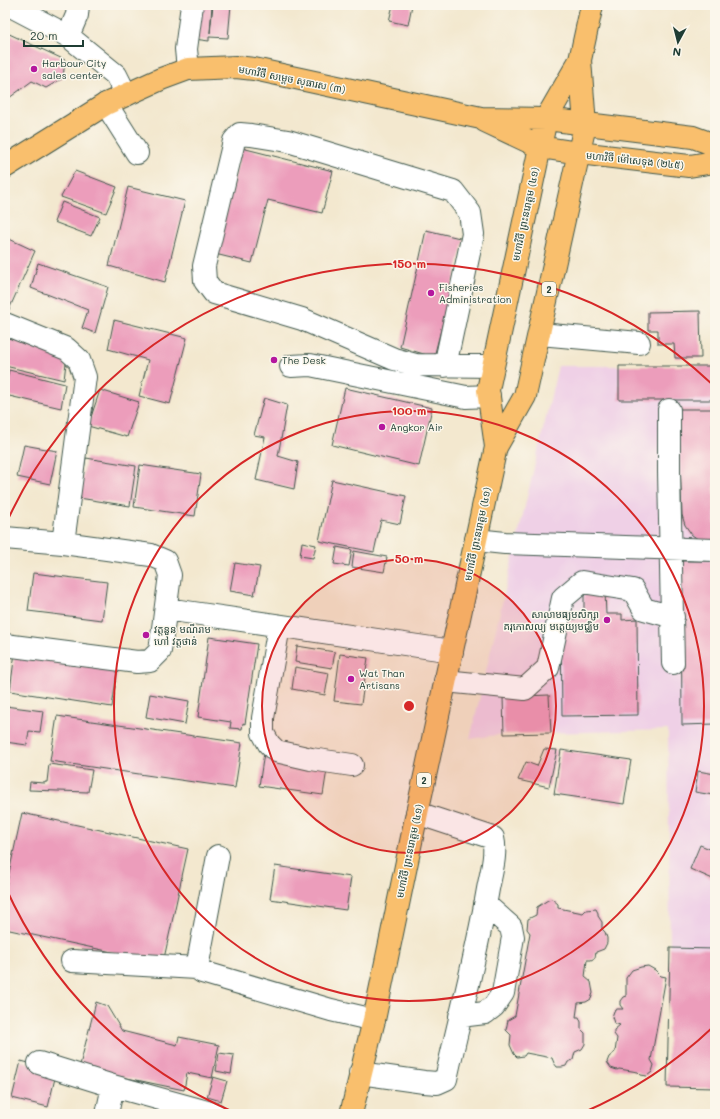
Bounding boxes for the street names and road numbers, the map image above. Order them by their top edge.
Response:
street label: មហាវិថី សម្តេច សុធារស (៣) [237,62,347,96]
street label: មហាវិថី ម៉ៅសេទុង (២៤៥) [585,148,685,172]
street label: មហាវិថី ព្រះនរោត្តម (៤១) [508,166,542,262]
road number: 2 [542,282,556,296]
street label: មហាវិថី ព្រះនរោត្តម (៤១) [460,486,494,582]
road number: 2 [417,773,431,787]
street label: មហាវិថី ព្រះនរោត្តម (៤១) [392,803,426,899]

